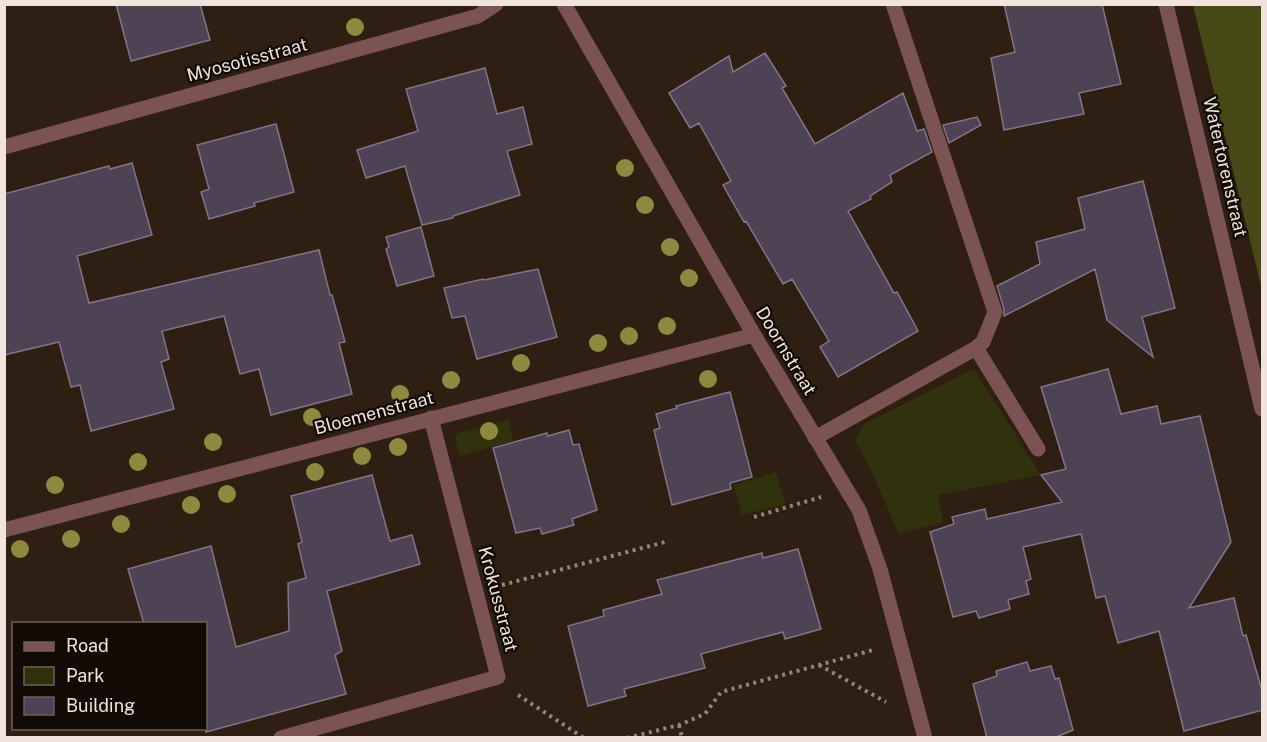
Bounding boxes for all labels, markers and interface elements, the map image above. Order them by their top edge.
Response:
street label: Myosotisstraat [184,33,309,86]
street label: Watertorenstraat [1199,95,1252,239]
street label: Doornstraat [752,303,821,399]
street label: Bloemenstraat [312,387,436,439]
street label: Krokusstraat [474,544,523,654]
legend [12,622,207,730]
text: Road [66,635,109,656]
text: Park [66,665,104,686]
text: Building [66,695,135,716]

